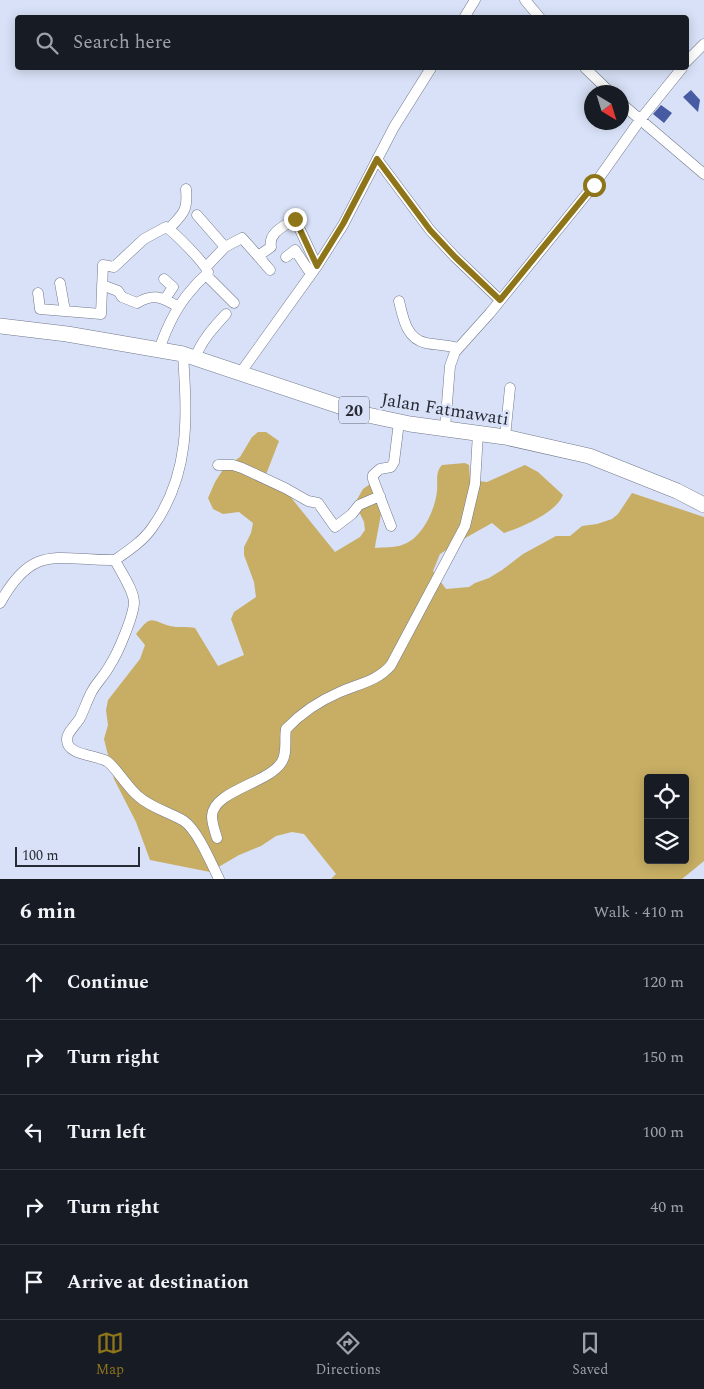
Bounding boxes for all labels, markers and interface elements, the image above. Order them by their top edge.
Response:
search box [15,15,689,70]
text: Search here [73,28,172,57]
icon: search [33,29,61,57]
north arrow [584,85,629,130]
route start [583,174,606,197]
route end [284,208,307,231]
street label: Jalan Fatmawati [379,386,511,433]
road number: 20 [339,396,369,424]
map controls [644,774,689,864]
button: locate [644,774,689,819]
button: layers [644,819,689,864]
scale bar [15,844,140,867]
text: 100 m [22,845,59,866]
text: 6 min [20,896,76,928]
text: Walk · 410 m [593,900,684,924]
icon: ahead [20,968,48,996]
text: Continue [67,968,149,997]
text: 120 m [642,970,684,994]
icon: right [20,1043,48,1071]
text: Turn right [67,1043,160,1072]
text: 150 m [642,1045,684,1069]
icon: left [20,1118,48,1146]
text: Turn left [67,1118,146,1147]
text: 100 m [642,1120,684,1144]
icon: right [20,1193,48,1221]
text: Turn right [67,1193,160,1222]
text: 40 m [650,1195,684,1219]
icon: arrive [20,1268,48,1296]
text: Arrive at destination [67,1268,249,1297]
tab: Map [96,1329,124,1380]
tab: Directions [315,1329,381,1380]
tab: Saved [572,1329,608,1380]

